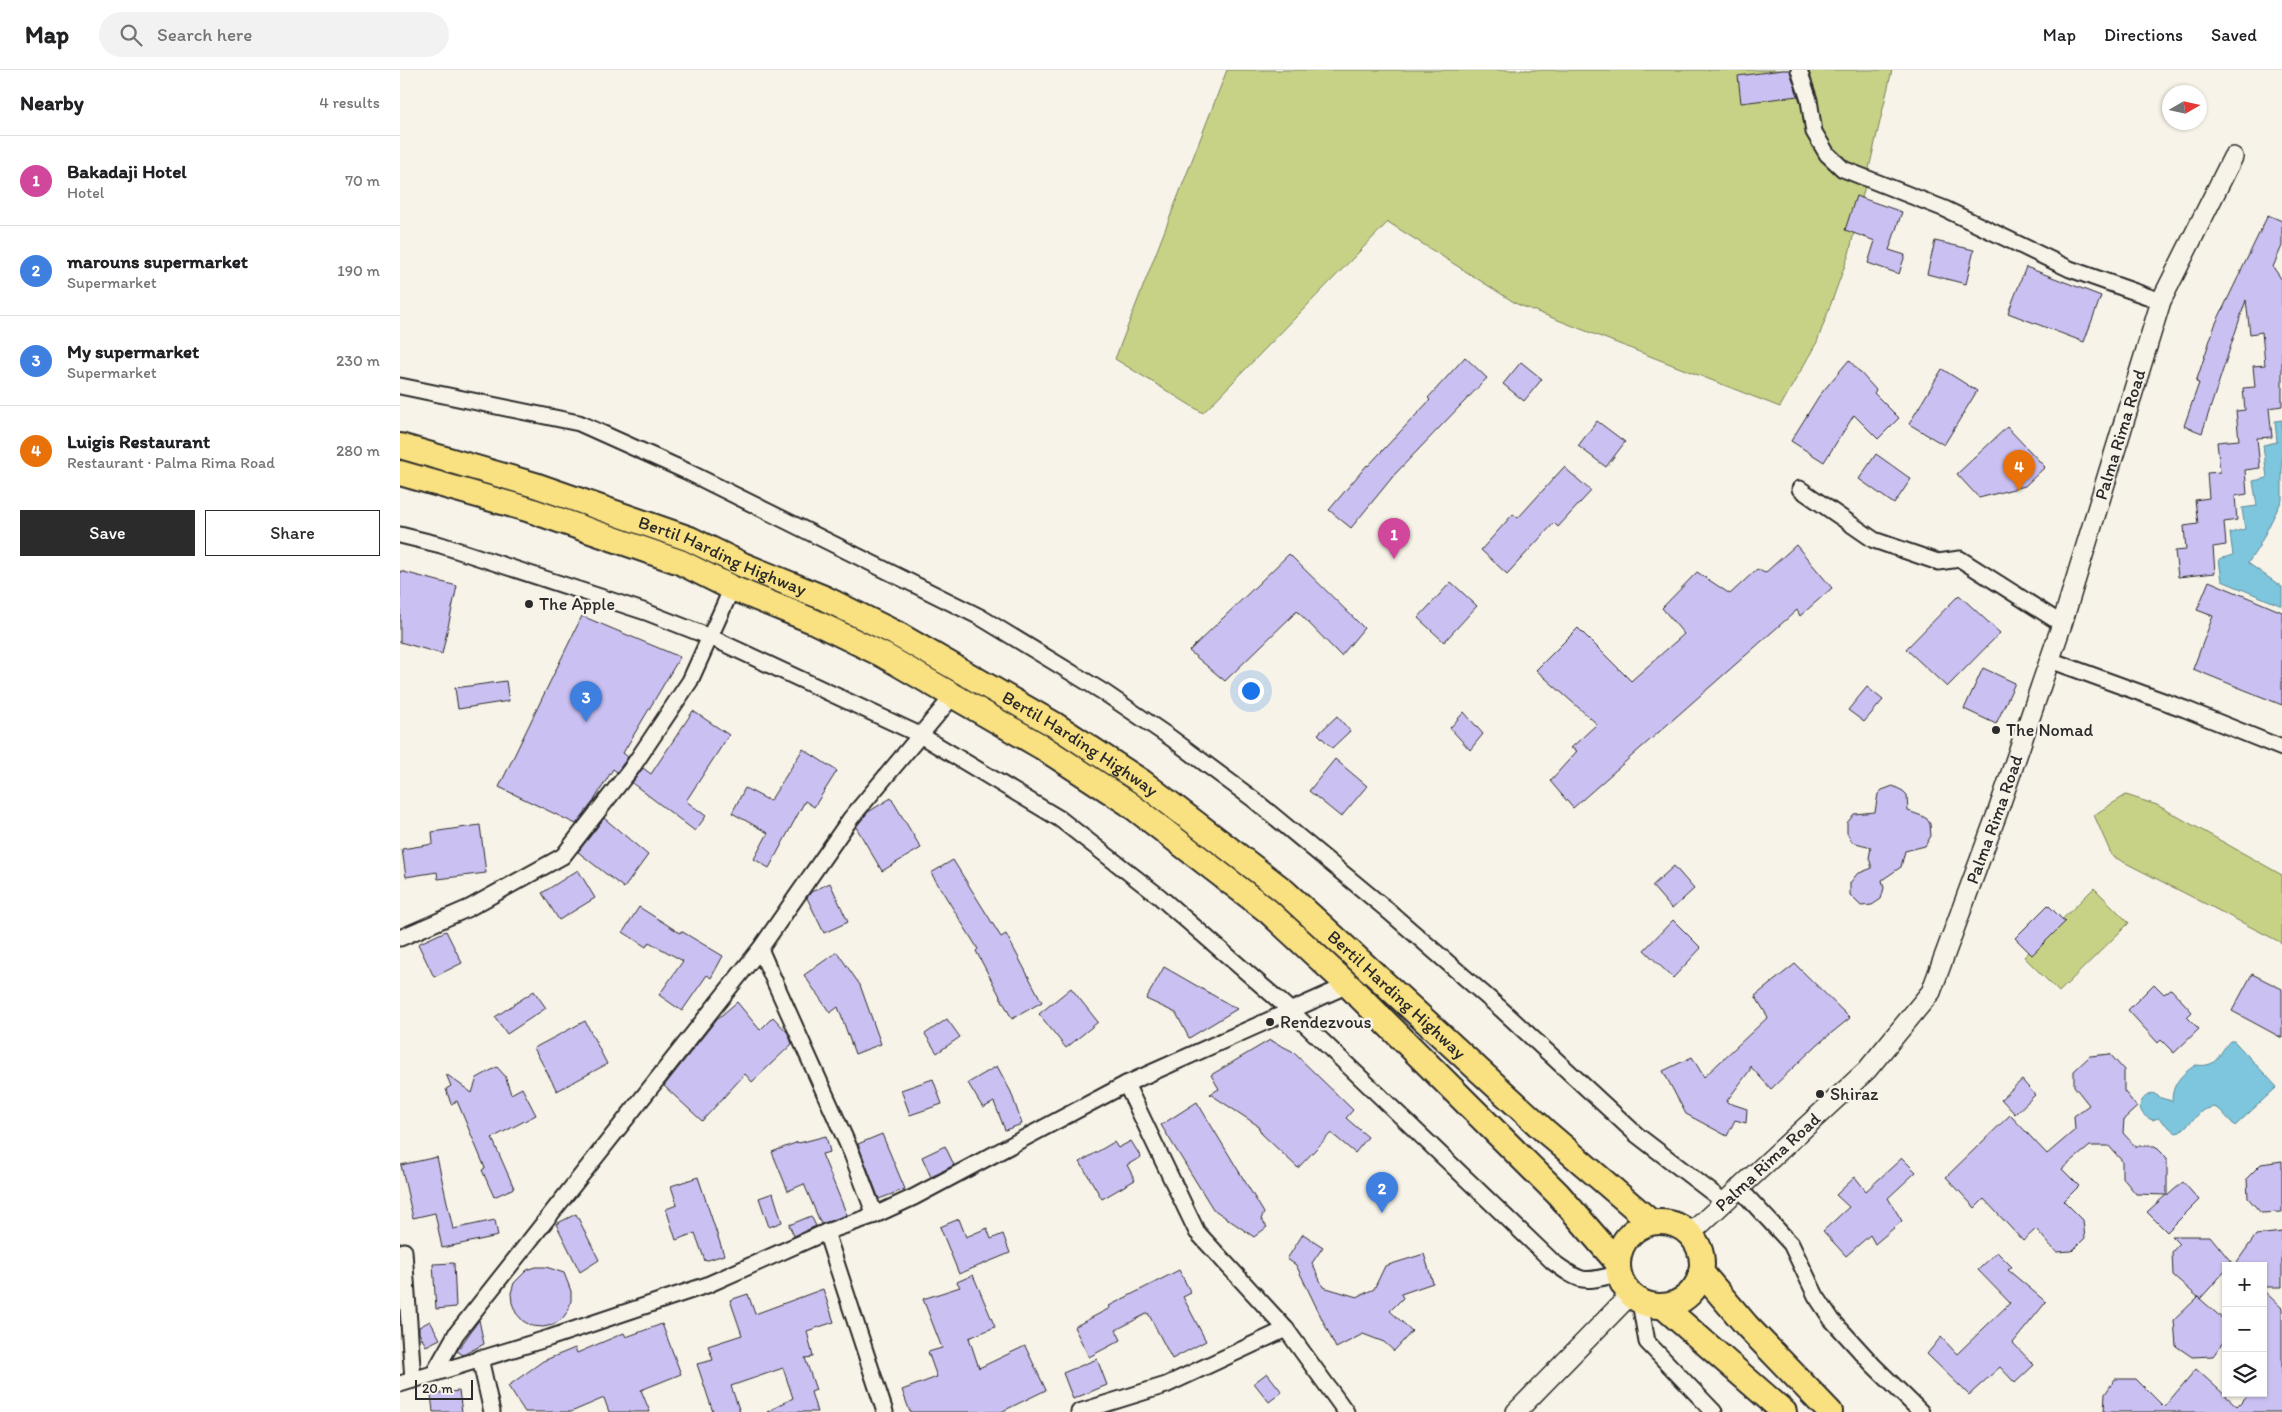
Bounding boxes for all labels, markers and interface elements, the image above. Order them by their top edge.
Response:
search box [99,12,449,57]
text: Map [25,20,69,49]
icon: search [117,21,145,49]
text: Search here [157,23,252,46]
text: Map [2043,24,2076,46]
text: Directions [2104,24,2183,46]
text: Saved [2211,24,2257,46]
north arrow [2162,85,2207,130]
text: Nearby [20,90,84,115]
text: 4 results [319,93,380,112]
text: Bakadaji Hotel [67,160,187,183]
text: 1 [32,171,40,190]
text: 70 m [345,171,380,190]
text: Hotel [67,183,104,202]
text: marouns supermarket [67,250,248,273]
text: 2 [32,261,40,280]
text: 190 m [337,261,380,280]
text: Supermarket [67,273,157,292]
text: My supermarket [67,340,199,363]
text: 3 [32,351,40,370]
text: 230 m [336,351,380,370]
text: Supermarket [67,363,157,382]
street label: Palma Rima Road [2090,366,2150,503]
text: Luigis Restaurant [67,430,210,453]
text: 4 [31,441,41,460]
text: 280 m [336,441,380,460]
pin: 4 [2003,450,2035,491]
text: Restaurant · Palma Rima Road [67,453,275,472]
button: Save [20,510,195,556]
button: Share [205,510,380,556]
street label: Bertil Harding Highway [635,511,810,601]
pin: 1 [1378,518,1410,559]
place label: The Apple [539,593,615,615]
marker: The Apple [523,598,535,610]
your location [1238,678,1264,704]
pin: 3 [570,681,602,722]
street label: Bertil Harding Highway [998,686,1163,802]
place label: The Nomad [2006,719,2094,741]
marker: The Nomad [1990,724,2002,736]
street label: Palma Rima Road [1961,752,2027,887]
street label: Bertil Harding Highway [1323,925,1471,1064]
place label: Rendezvous [1280,1011,1372,1033]
marker: Rendezvous [1264,1016,1276,1028]
place label: Shiraz [1830,1083,1879,1105]
marker: Shiraz [1814,1088,1826,1100]
street label: Palma Rima Road [1711,1108,1825,1216]
pin: 2 [1366,1172,1398,1213]
map controls [2222,1262,2267,1397]
button: + [2222,1262,2267,1307]
button: − [2222,1307,2267,1352]
button: layers [2222,1352,2267,1397]
scale bar [415,1377,472,1400]
text: 20 m [422,1380,453,1397]

